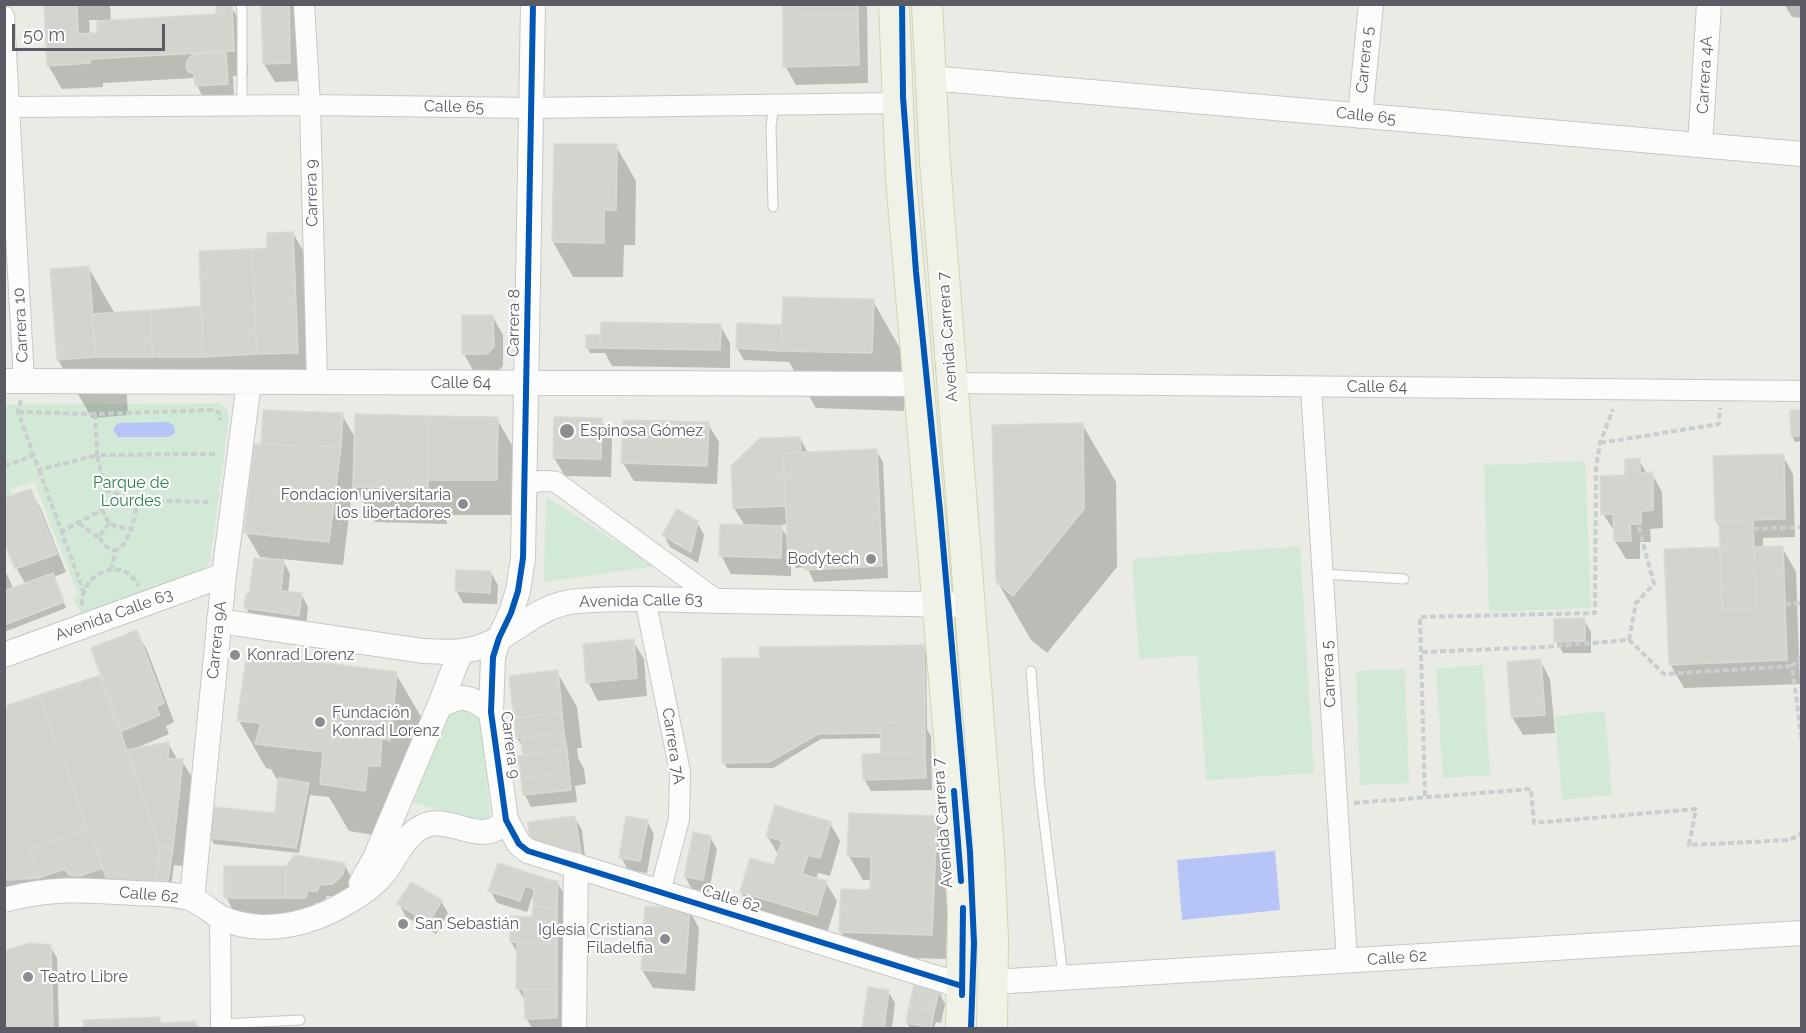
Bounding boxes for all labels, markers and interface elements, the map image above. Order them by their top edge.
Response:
scale bar [15,12,168,50]
text: 50 m [23,24,65,45]
street label: Carrera 5 [1353,26,1377,94]
street label: Carrera 4A [1693,36,1717,114]
street label: Calle 65 [424,97,484,117]
street label: Calle 65 [1335,103,1397,129]
street label: Carrera 9 [302,159,322,227]
street label: Avenida Carrera 7 [934,271,962,403]
street label: Carrera 10 [9,287,33,363]
street label: Carrera 8 [504,289,524,357]
street label: Calle 64 [431,373,491,393]
street label: Calle 64 [1347,377,1407,397]
place label: Espinosa Gómez [580,421,703,441]
marker: Espinosa Gómez [558,422,576,440]
park label: Parque de Lourdes [93,473,169,511]
place label: Fondacion universitaria los libertadores [281,485,451,523]
marker: Fondacion universitaria los libertadores [456,497,470,511]
place label: Bodytech [787,549,859,569]
marker: Bodytech [864,552,878,566]
street label: Avenida Calle 63 [53,585,175,645]
street label: Avenida Calle 63 [579,590,703,612]
street label: Carrera 9A [203,600,231,680]
street label: Carrera 5 [1318,640,1340,708]
place label: Konrad Lorenz [247,645,355,665]
marker: Konrad Lorenz [228,648,242,662]
place label: Fundación Konrad Lorenz [332,703,440,741]
street label: Carrera 7A [657,706,689,786]
street label: Carrera 9 [496,710,524,780]
marker: Fundación Konrad Lorenz [313,715,327,729]
street label: Avenida Carrera 7 [929,757,957,889]
street label: Calle 62 [700,881,762,917]
street label: Calle 62 [118,883,180,907]
place label: San Sebastián [415,914,519,934]
marker: San Sebastián [396,917,410,931]
place label: Iglesia Cristiana Filadelfia [538,920,653,958]
marker: Iglesia Cristiana Filadelfia [658,932,672,946]
street label: Calle 62 [1366,946,1428,970]
place label: Teatro Libre [40,967,128,987]
marker: Teatro Libre [21,970,35,984]

